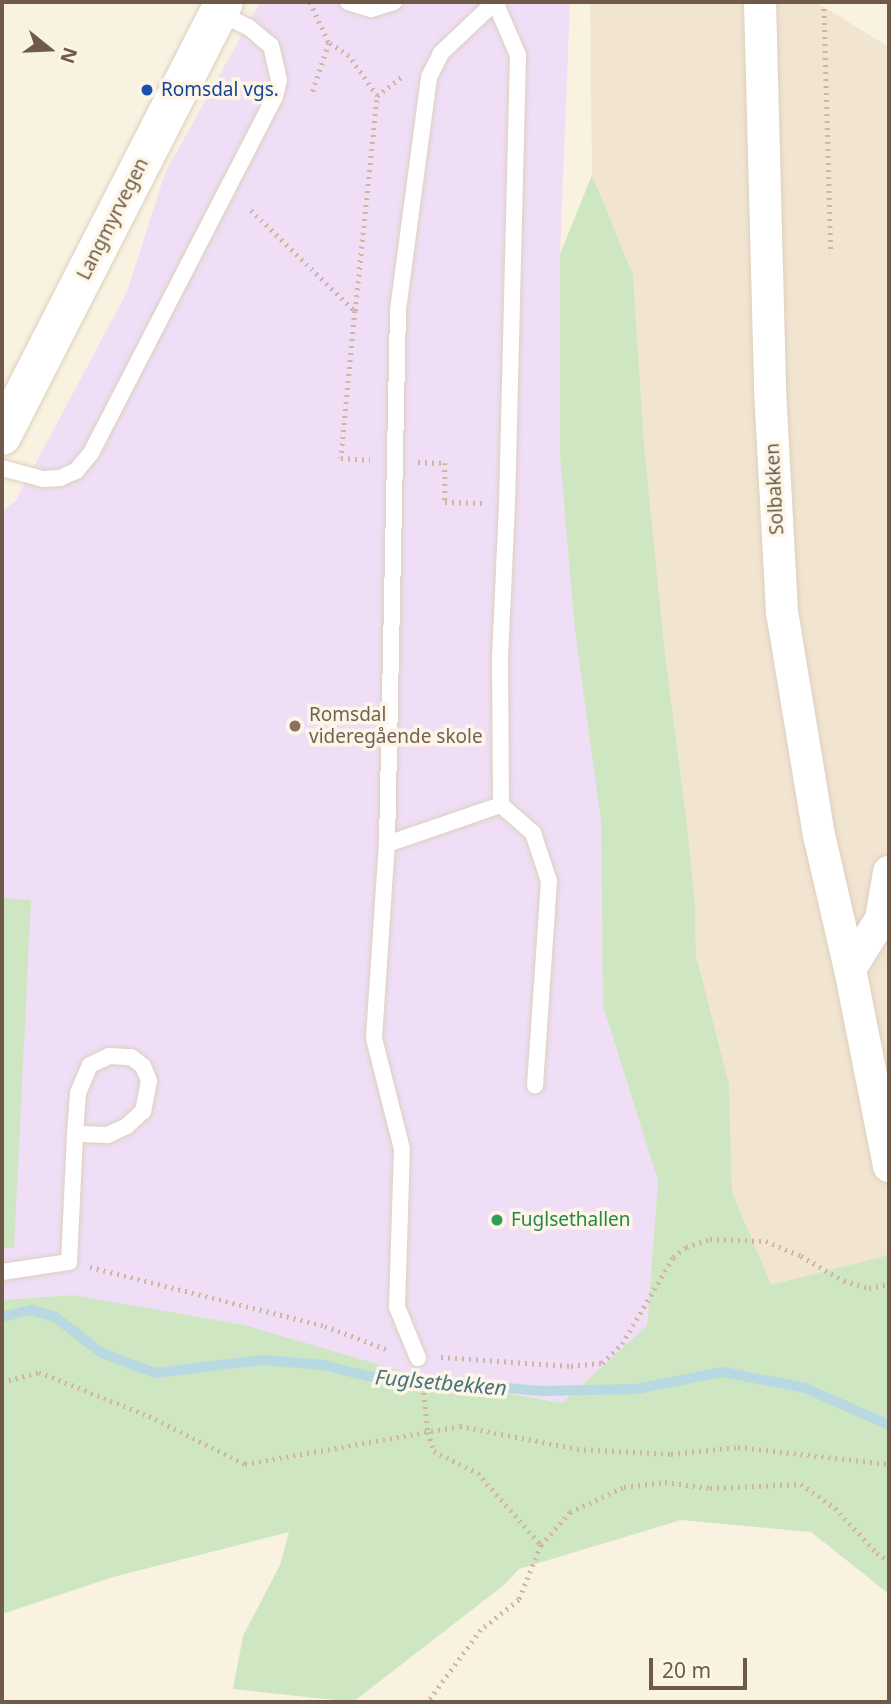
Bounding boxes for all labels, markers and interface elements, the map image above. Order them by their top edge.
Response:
north arrow [14,14,84,84]
text: N [54,44,84,67]
place label: Romsdal vgs. [161,79,279,101]
marker: Romsdal vgs. [139,82,155,98]
street label: Langmyrvegen [72,154,154,284]
street label: Solbakken [761,443,789,535]
place label: Romsdal videregående skole [309,704,483,748]
marker: Romsdal videregående skole [287,718,303,734]
place label: Fuglsethallen [511,1209,631,1231]
marker: Fuglsethallen [489,1212,505,1228]
water label: Fuglsetbekken [374,1364,508,1400]
scale bar [653,1644,751,1688]
text: 20 m [662,1656,711,1684]

